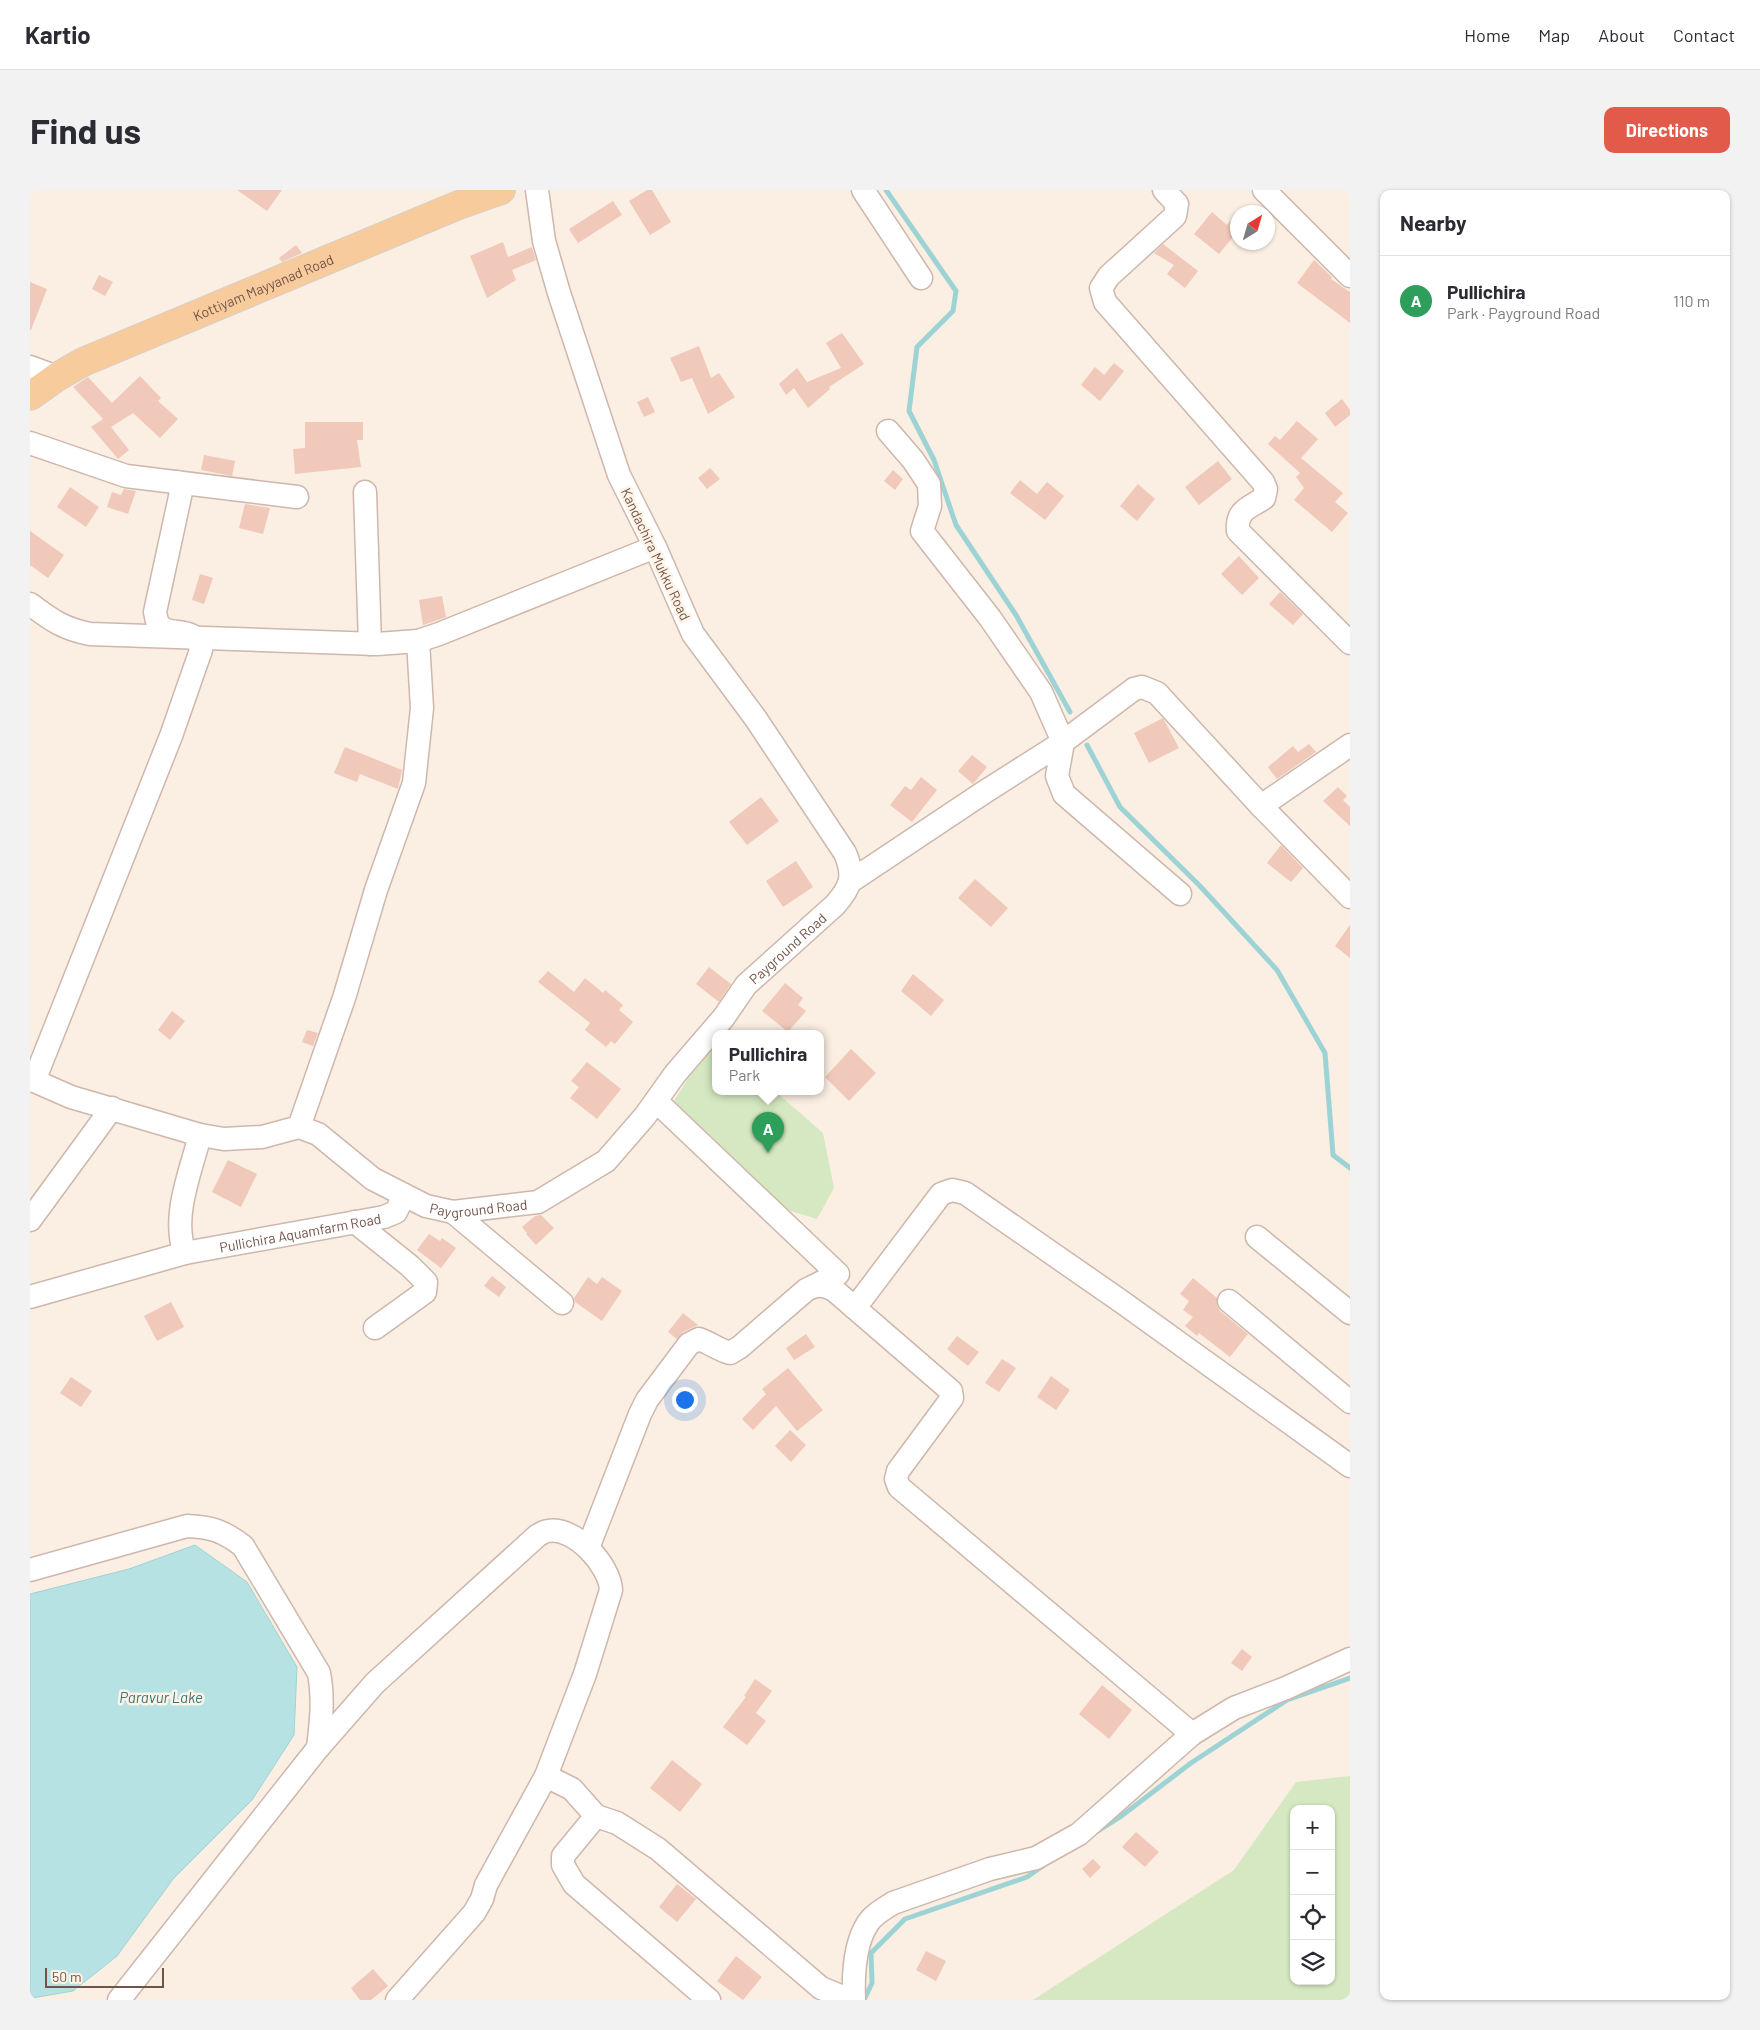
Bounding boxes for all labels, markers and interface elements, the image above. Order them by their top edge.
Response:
text: Kartio [25,20,91,49]
text: Home [1464,24,1510,46]
text: Map [1538,24,1570,46]
text: About [1598,24,1645,46]
text: Contact [1673,24,1735,46]
button: Directions [1604,107,1730,153]
text: Find us [30,109,141,151]
north arrow [1230,205,1275,250]
text: Nearby [1400,210,1466,235]
street label: Kottiyam Mayyanad Road [190,250,336,324]
text: Pullichira [1447,280,1525,303]
text: A [1411,291,1421,310]
text: 110 m [1673,291,1710,310]
text: Park · Payground Road [1447,303,1600,322]
street label: Kandachira Mukku Road [618,485,694,623]
street label: Payground Road [745,909,829,987]
popup [712,1030,824,1095]
text: Pullichira [729,1042,807,1065]
text: Park [729,1065,760,1084]
pin: A [752,1112,784,1153]
street label: Payground Road [428,1195,528,1221]
street label: Pullichira Aquamfarm Road [218,1209,382,1255]
your location [672,1387,698,1413]
water label: Paravur Lake [119,1688,203,1706]
map controls [1290,1805,1335,1985]
button: + [1290,1805,1335,1850]
button: − [1290,1850,1335,1895]
button: locate [1290,1895,1335,1940]
button: layers [1290,1940,1335,1985]
scale bar [45,1965,164,1988]
text: 50 m [52,1968,81,1985]

